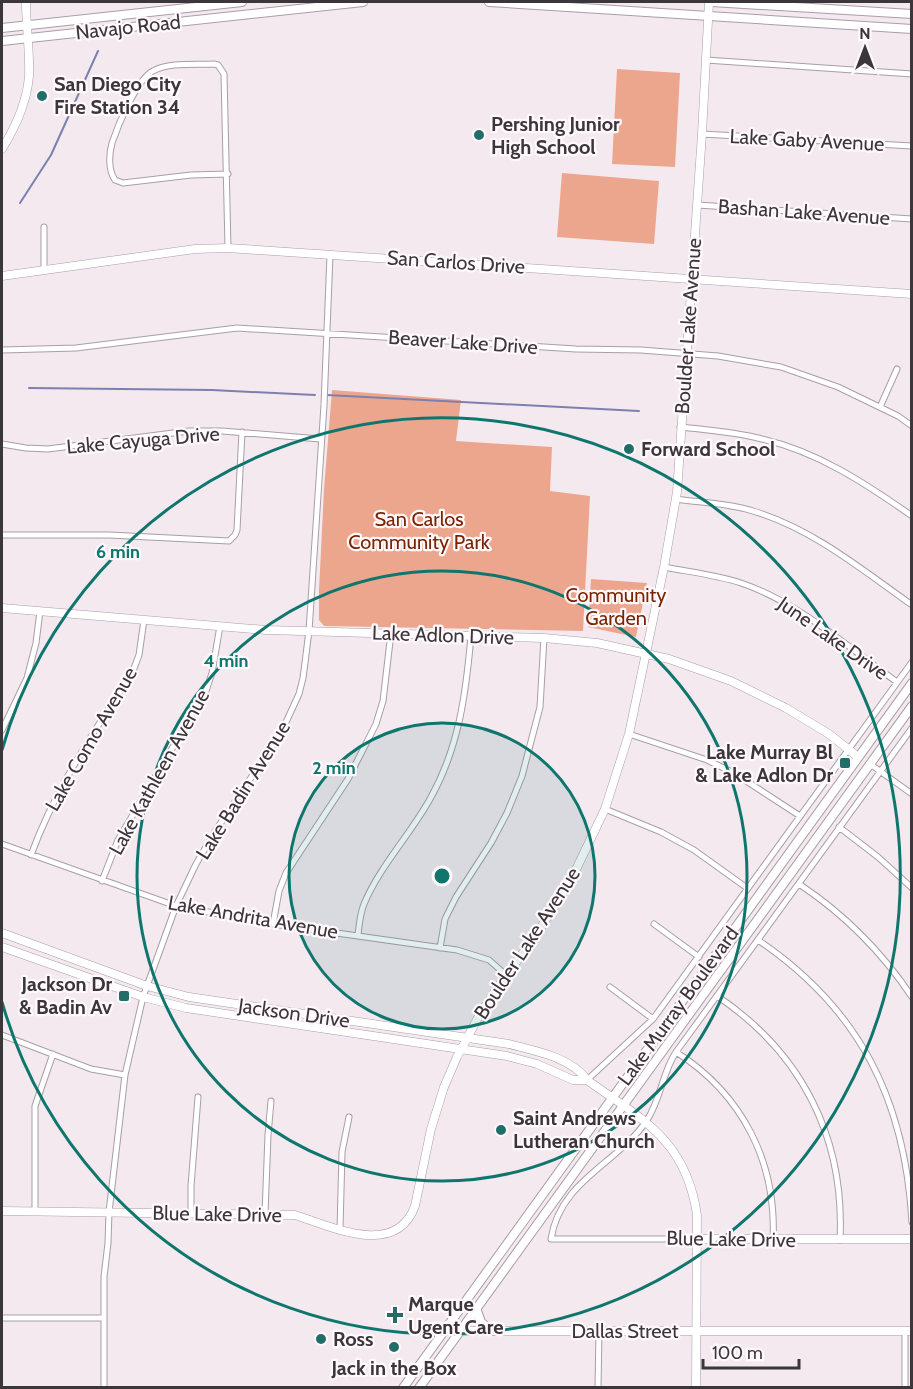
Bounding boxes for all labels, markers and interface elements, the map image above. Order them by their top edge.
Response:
street label: Navajo Road [74,10,182,44]
north arrow [835,18,895,78]
text: N [859,24,871,43]
place label: San Diego City Fire Station 34 [54,72,182,119]
marker: San Diego City Fire Station 34 [35,89,49,103]
place label: Pershing Junior High School [491,112,620,159]
street label: Lake Gaby Avenue [729,124,885,156]
marker: Pershing Junior High School [472,128,486,142]
street label: Bashan Lake Avenue [717,194,891,230]
street label: Boulder Lake Avenue [670,237,706,415]
street label: San Carlos Drive [386,245,526,279]
street label: Beaver Lake Drive [387,325,539,359]
street label: Lake Cayuga Drive [65,421,221,459]
place label: Forward School [641,437,775,461]
marker: Forward School [622,442,636,456]
park label: San Carlos Community Park [348,507,490,554]
text: 6 min [96,541,140,563]
park label: Community Garden [566,583,666,630]
street label: June Lake Drive [772,591,893,685]
street label: Lake Adlon Drive [371,621,515,649]
text: 4 min [203,650,249,672]
street label: Lake Como Avenue [40,663,142,815]
street label: Lake Kathleen Avenue [104,685,214,859]
street label: Lake Badin Avenue [191,716,295,864]
place label: Lake Murray Bl & Lake Adlon Dr [695,740,833,787]
marker: Lake Murray Bl & Lake Adlon Dr [838,756,852,770]
text: 2 min [312,757,356,779]
street label: Boulder Lake Avenue [469,862,585,1024]
centre of rings [432,866,452,886]
street label: Lake Andrita Avenue [166,890,340,944]
street label: Lake Murray Boulevard [612,922,744,1090]
place label: Jackson Dr & Badin Av [19,972,112,1019]
marker: Jackson Dr & Badin Av [117,989,131,1003]
street label: Jackson Drive [236,993,351,1033]
place label: Saint Andrews Lutheran Church [513,1106,655,1153]
marker: Saint Andrews Lutheran Church [494,1123,508,1137]
street label: Blue Lake Drive [152,1201,282,1227]
street label: Blue Lake Drive [666,1226,796,1252]
place label: Marque Ugent Care [408,1292,503,1339]
marker: Marque Ugent Care [386,1306,404,1324]
street label: Dallas Street [571,1319,679,1343]
place label: Ross [333,1327,373,1351]
marker: Ross [314,1332,328,1346]
scale bar [703,1332,799,1370]
marker: Jack in the Box [387,1340,401,1354]
text: 100 m [712,1342,763,1364]
place label: Jack in the Box [330,1356,457,1380]

